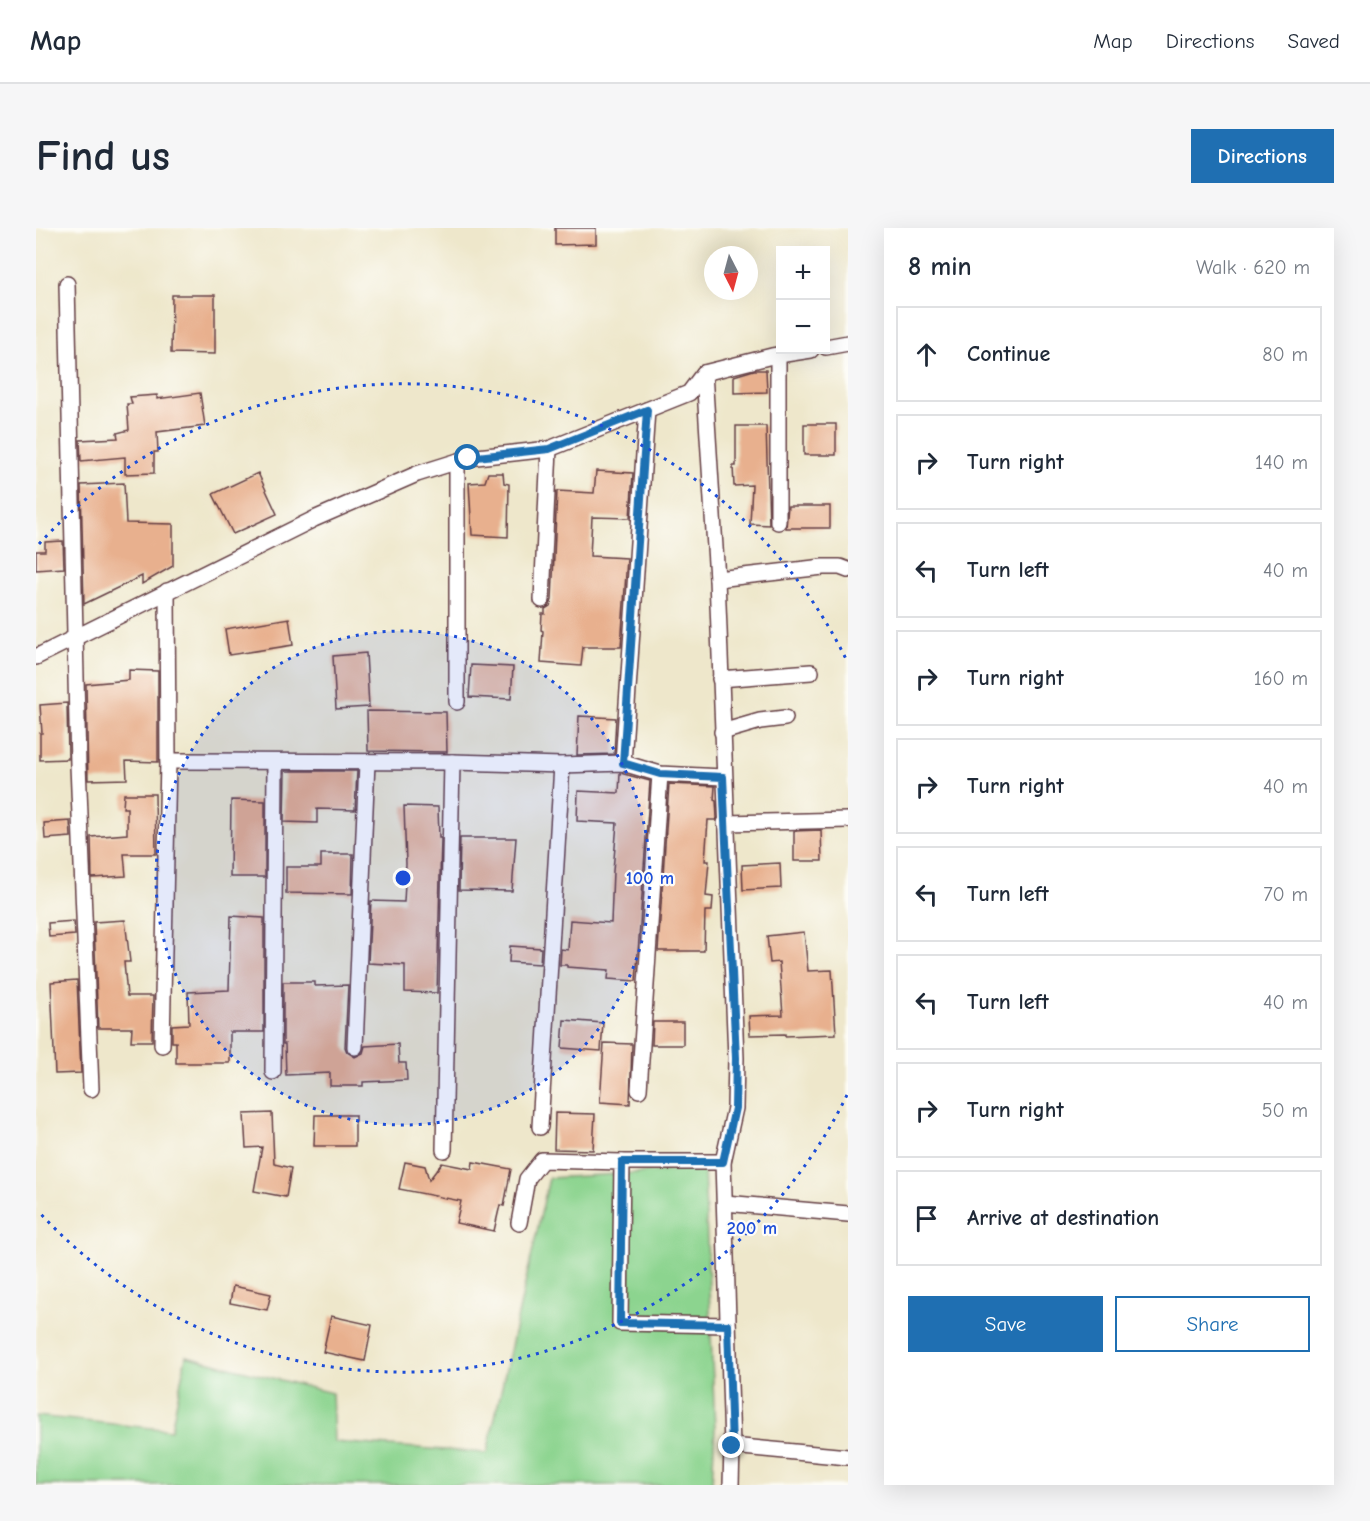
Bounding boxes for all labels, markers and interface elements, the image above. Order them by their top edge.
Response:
text: Map [30,25,81,57]
text: Map [1093,29,1133,53]
text: Directions [1166,29,1255,53]
text: Saved [1288,29,1340,53]
button: Directions [1191,129,1334,183]
text: Find us [36,132,170,181]
north arrow [704,246,758,300]
map controls [776,246,830,354]
button: + [776,246,830,300]
text: 8 min [908,252,972,282]
text: Walk · 620 m [1196,256,1310,279]
button: − [776,300,830,354]
icon: ahead [910,338,943,371]
text: Continue [967,341,1050,367]
text: 80 m [1262,343,1308,366]
route start [454,444,480,470]
icon: right [910,446,943,479]
text: Turn right [967,449,1064,475]
text: 140 m [1255,451,1308,474]
icon: left [910,554,943,587]
text: Turn left [967,557,1049,583]
text: 40 m [1263,559,1308,582]
icon: right [910,662,943,695]
text: Turn right [967,665,1064,691]
text: 160 m [1254,667,1308,690]
icon: right [910,770,943,803]
text: Turn right [967,773,1064,799]
text: 40 m [1263,775,1308,798]
centre of rings [393,868,413,888]
text: 100 m [626,868,674,889]
icon: left [910,878,943,911]
text: Turn left [967,881,1049,907]
text: 70 m [1263,883,1308,906]
icon: left [910,986,943,1019]
text: Turn left [967,989,1049,1015]
text: 40 m [1263,991,1308,1014]
icon: right [910,1094,943,1127]
text: Turn right [967,1097,1064,1123]
text: 50 m [1262,1099,1308,1122]
icon: arrive [910,1202,943,1235]
text: Arrive at destination [967,1205,1159,1231]
text: 200 m [727,1218,777,1239]
button: Save [908,1296,1103,1352]
button: Share [1115,1296,1310,1352]
route end [718,1432,744,1458]

